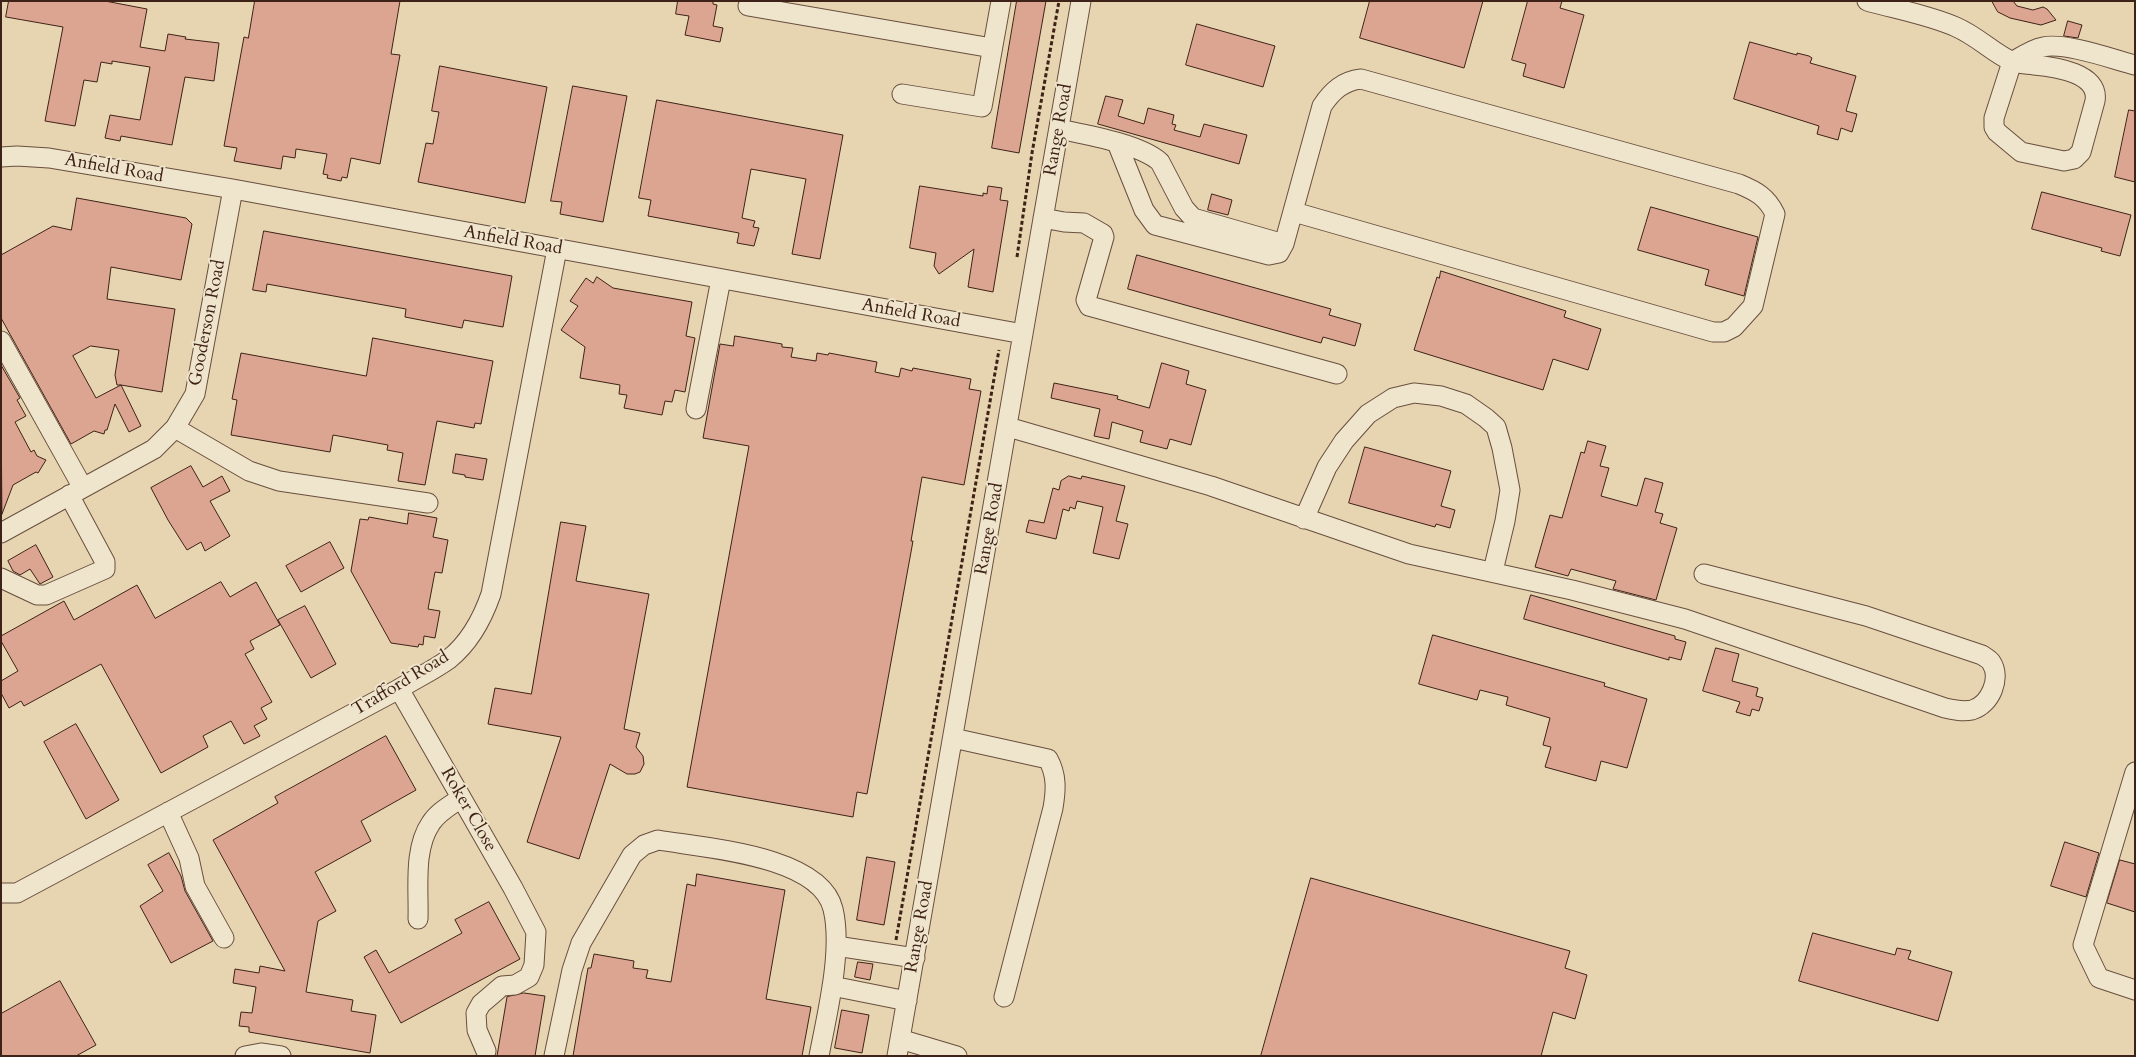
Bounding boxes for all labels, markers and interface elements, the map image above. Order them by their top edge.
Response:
street label: Range Road [1040,82,1078,178]
street label: Anfield Road [63,150,165,188]
street label: Anfield Road [462,222,564,260]
street label: Gooderson Road [185,258,231,388]
street label: Anfield Road [860,295,962,333]
street label: Range Road [971,481,1009,577]
street label: Trafford Road [349,647,453,721]
street label: Roker Close [435,764,501,856]
street label: Range Road [901,879,939,975]

